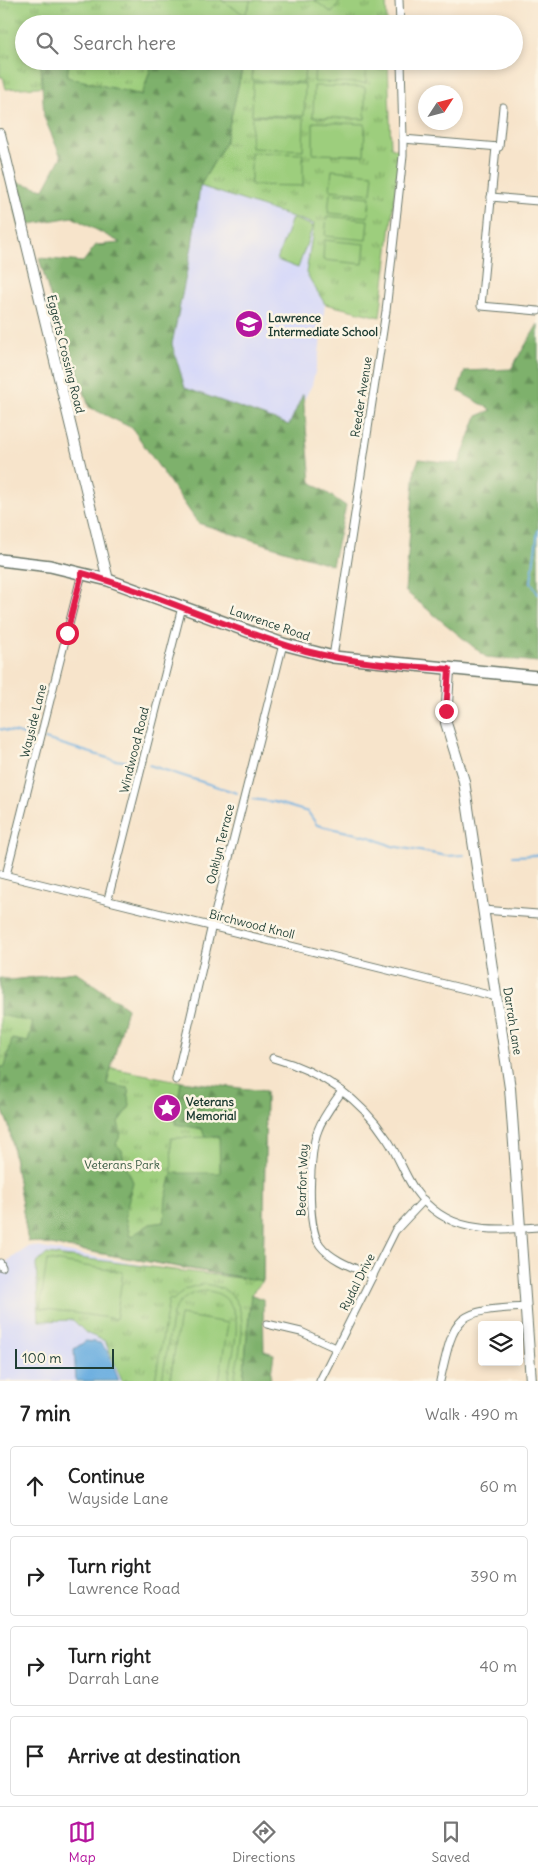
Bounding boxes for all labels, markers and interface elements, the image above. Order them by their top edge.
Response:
search box [15,15,523,70]
icon: search [33,29,61,57]
text: Search here [73,31,176,55]
north arrow [418,85,463,130]
street label: Eggerts Crossing Road [44,293,88,415]
school or university icon: Lawrence Intermediate School [234,309,264,339]
place label: Lawrence Intermediate School [268,310,378,339]
street label: Reeder Avenue [347,355,375,439]
street label: Lawrence Road [228,602,312,644]
route start [56,622,79,645]
street label: Wayside Lane [17,683,49,759]
route end [435,700,458,723]
street label: Windwood Road [116,705,152,795]
street label: Oaklyn Terrace [203,802,237,886]
street label: Birchwood Knoll [208,906,296,942]
street label: Darrah Lane [500,986,526,1056]
place icon: Veterans Memorial [152,1093,182,1123]
place label: Veterans Memorial [186,1094,237,1123]
street label: Bearfort Way [293,1143,311,1217]
park label: Veterans Park [84,1157,160,1172]
street label: Rydal Drive [336,1251,378,1313]
map controls [478,1321,523,1366]
button: layers [478,1321,523,1366]
scale bar [15,1346,114,1369]
text: 100 m [22,1349,62,1367]
text: 7 min [20,1400,71,1427]
text: Walk · 490 m [425,1404,518,1424]
text: Continue [68,1464,145,1488]
icon: ahead [21,1472,49,1500]
text: 60 m [479,1476,517,1496]
text: Wayside Lane [68,1488,168,1508]
text: Turn right [68,1554,151,1578]
icon: right [21,1562,49,1590]
text: 390 m [470,1566,517,1586]
text: Lawrence Road [68,1578,180,1598]
text: Turn right [68,1644,151,1668]
icon: right [21,1652,49,1680]
text: 40 m [479,1656,517,1676]
text: Darrah Lane [68,1668,159,1688]
icon: arrive [21,1742,49,1770]
text: Arrive at destination [68,1744,241,1768]
tab: Map [68,1818,96,1866]
tab: Directions [232,1818,295,1866]
tab: Saved [432,1818,470,1866]

